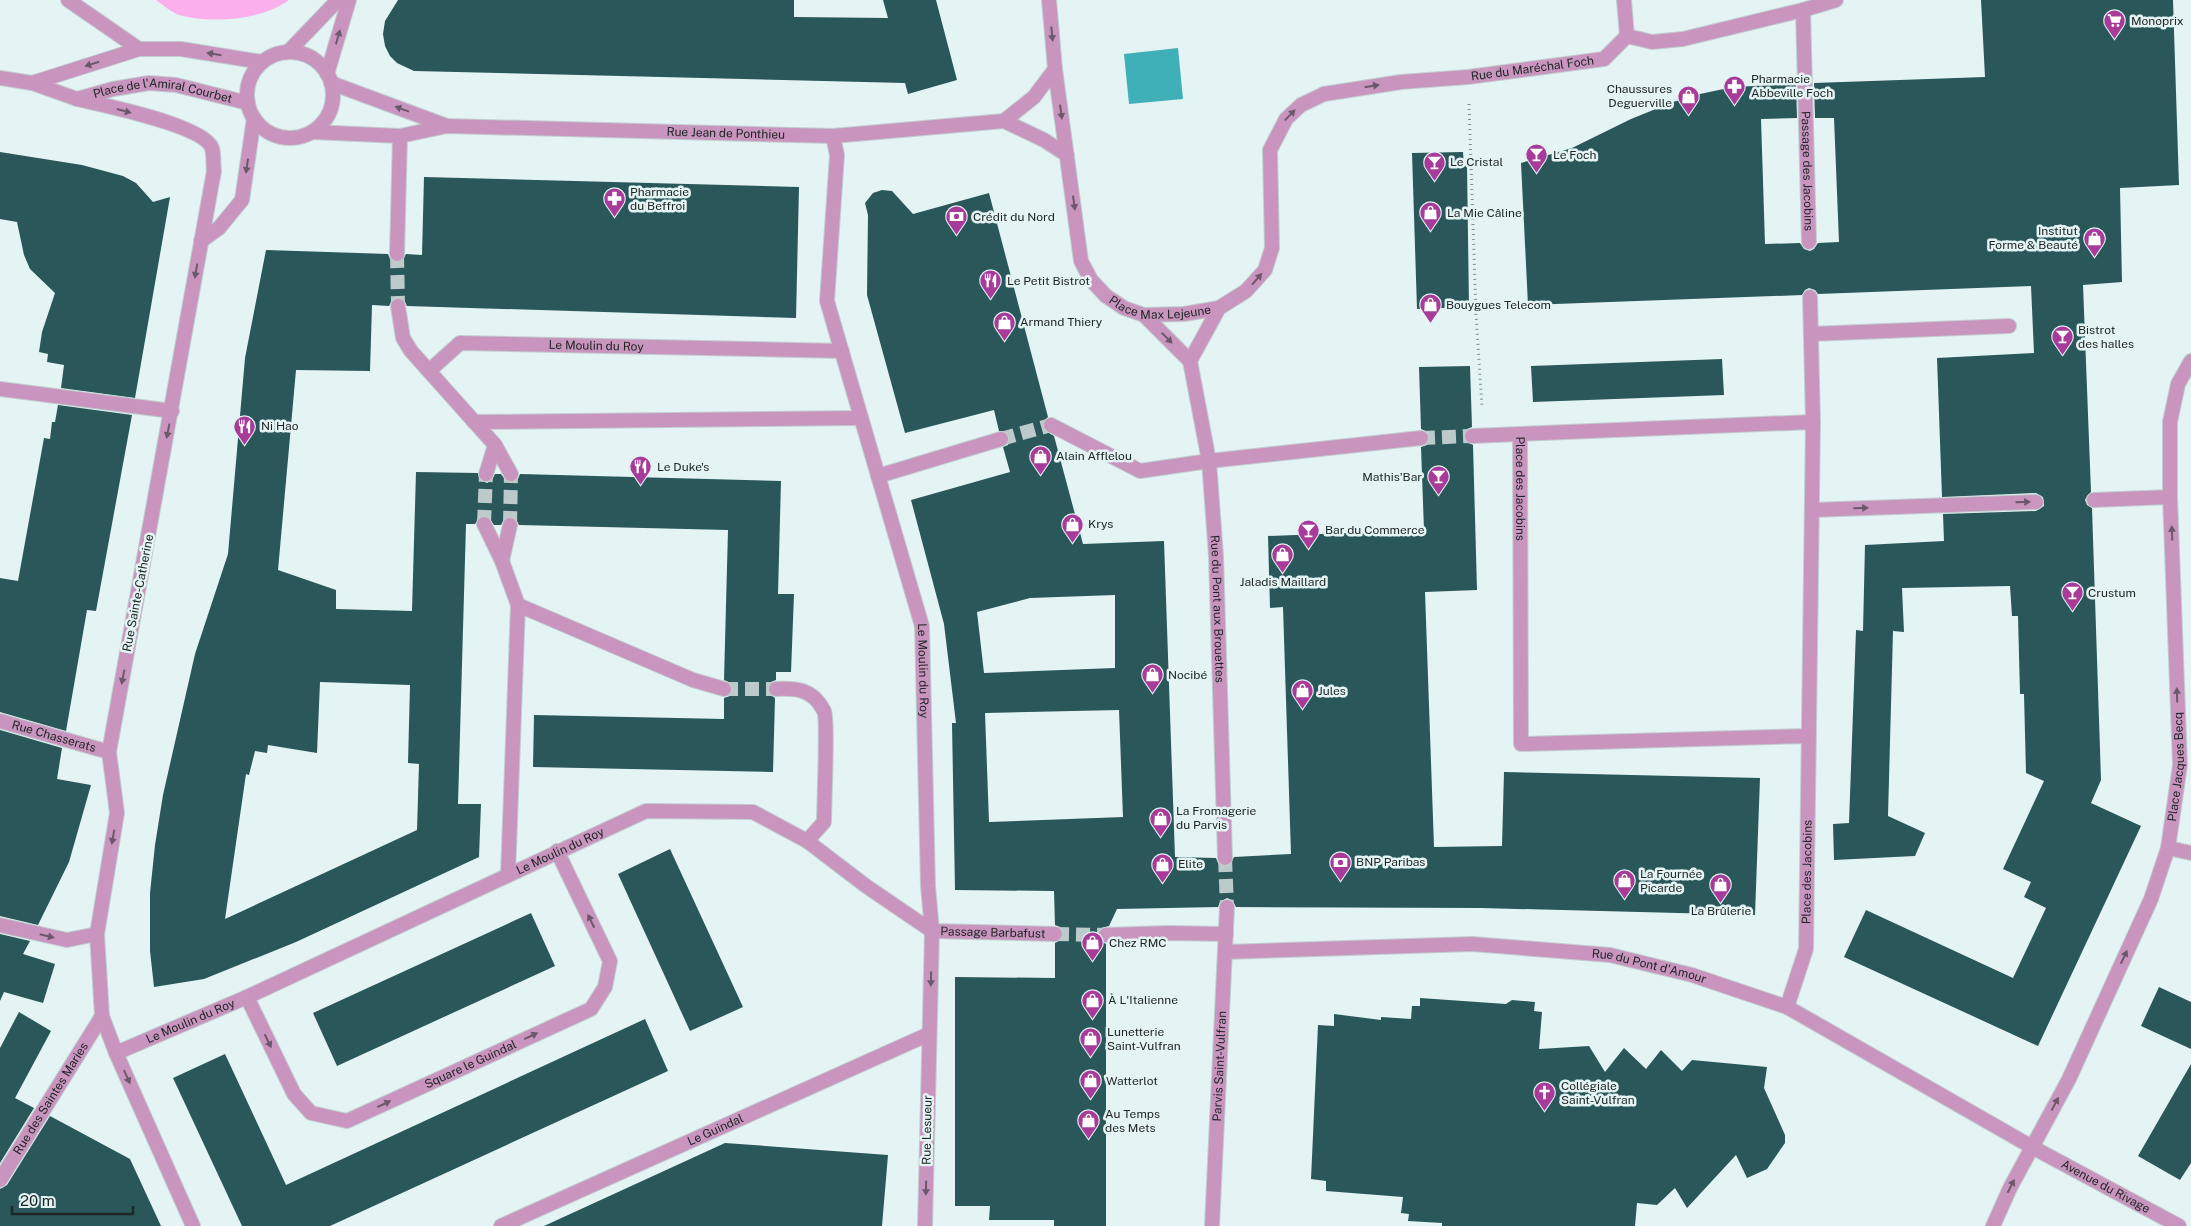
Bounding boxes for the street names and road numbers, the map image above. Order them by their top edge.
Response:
street label: Rue du Maréchal Foch [1470,53,1595,84]
street label: Place de l'Amiral Courbet [92,76,234,106]
street label: Passage des Jacobins [1799,111,1816,231]
street label: Rue Jean de Ponthieu [666,125,785,142]
street label: Place Max Lejeune [1106,293,1212,322]
street label: Le Moulin du Roy [548,338,645,354]
street label: Place des Jacobins [1513,436,1527,541]
street label: Rue Sainte-Catherine [120,533,156,653]
street label: Rue du Pont aux Brouettes [1207,535,1227,683]
street label: Le Moulin du Roy [915,623,931,719]
street label: Place Jacques Becq [2165,712,2187,823]
street label: Rue Chasserats [10,718,98,755]
street label: Place des Jacobins [1799,820,1815,924]
street label: Le Moulin du Roy [514,824,607,877]
street label: Passage Barbafust [940,924,1046,941]
street label: Rue du Pont d'Amour [1591,947,1709,986]
street label: Le Moulin du Roy [144,996,238,1046]
street label: Parvis Saint-Vulfran [1210,1011,1229,1122]
street label: Square le Guindal [422,1037,519,1091]
street label: Rue des Saintes Maries [10,1040,91,1157]
street label: Rue Lesueur [919,1095,935,1165]
street label: Le Guindal [685,1111,746,1148]
street label: Avenue du Rivage [2059,1157,2153,1216]

